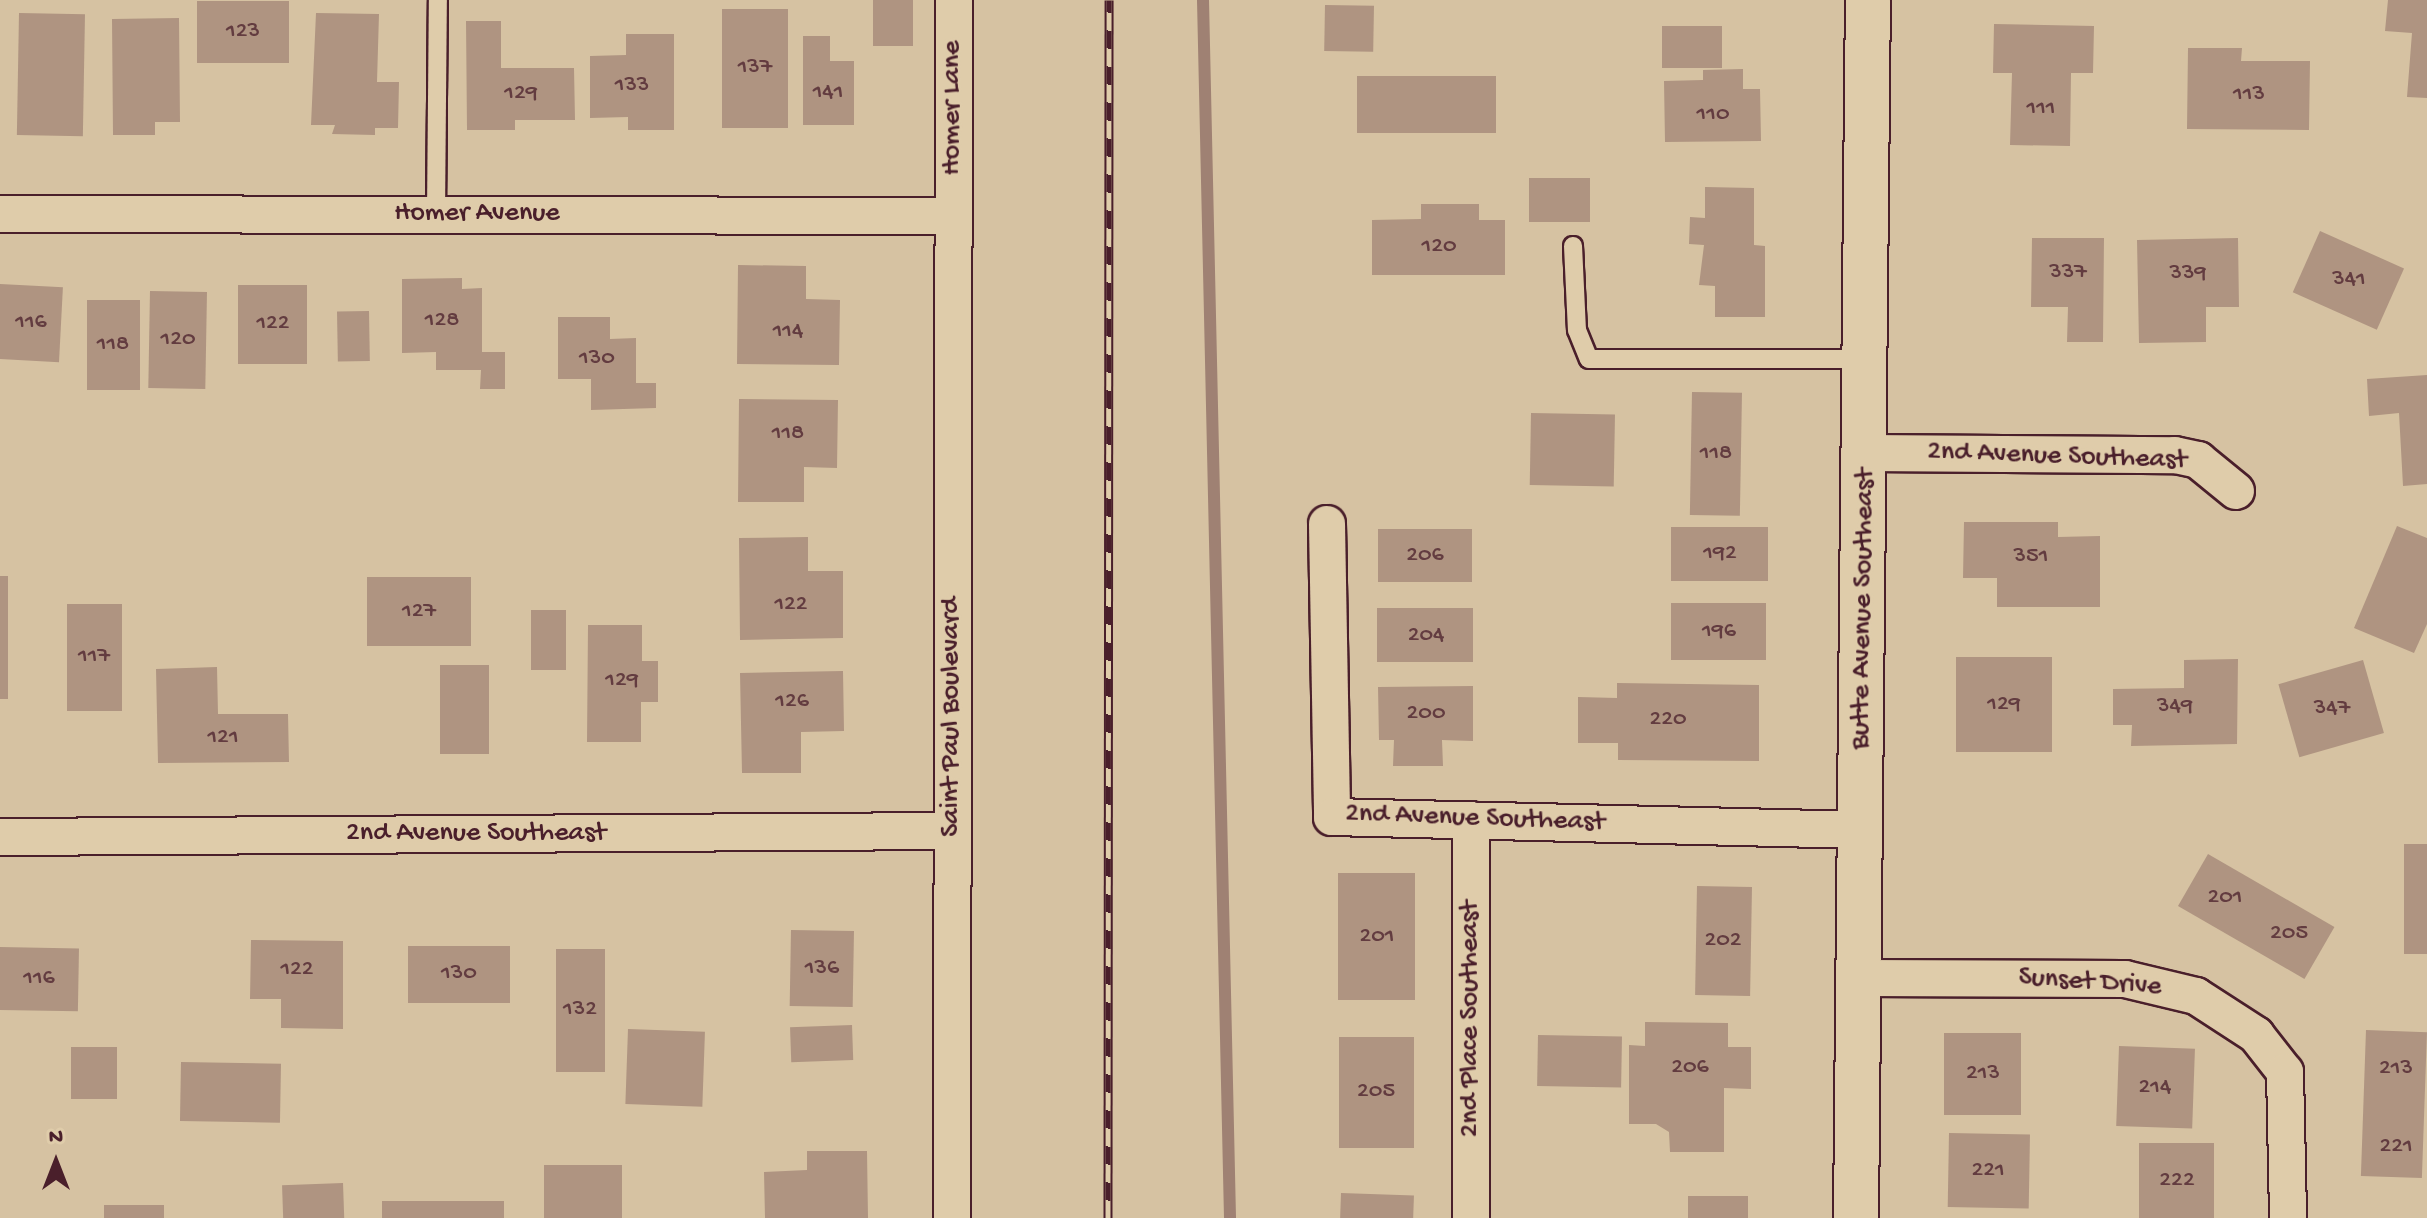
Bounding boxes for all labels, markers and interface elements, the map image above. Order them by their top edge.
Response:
house number: 123 [226,18,260,46]
street label: Homer Lane [936,41,970,175]
house number: 137 [738,54,772,82]
house number: 133 [615,72,649,100]
house number: 141 [813,79,843,107]
house number: 129 [504,80,538,108]
house number: 113 [2233,81,2265,109]
house number: 111 [2026,95,2056,123]
house number: 110 [1696,101,1730,129]
street label: Homer Avenue [394,197,560,231]
house number: 120 [1421,233,1457,261]
house number: 337 [2049,259,2087,287]
house number: 339 [2170,260,2206,288]
house number: 341 [2332,266,2366,294]
house number: 128 [425,307,459,335]
house number: 116 [15,309,47,337]
house number: 122 [256,310,290,338]
house number: 114 [773,318,803,346]
house number: 120 [160,326,196,354]
house number: 118 [97,331,129,359]
house number: 130 [579,345,615,373]
house number: 118 [772,420,804,448]
street label: 2nd Avenue Southeast [1927,436,2187,478]
house number: 118 [1700,440,1732,468]
street label: Butte Avenue Southeast [1845,468,1883,750]
house number: 192 [1703,540,1737,568]
house number: 206 [1406,542,1444,570]
house number: 351 [2014,543,2048,571]
house number: 122 [774,591,808,619]
street label: Saint Paul Boulevard [935,597,969,837]
house number: 127 [402,598,436,626]
house number: 196 [1702,618,1736,646]
house number: 204 [1408,622,1444,650]
house number: 117 [78,643,110,671]
house number: 129 [605,667,639,695]
house number: 126 [775,688,809,716]
house number: 129 [1987,691,2021,719]
house number: 349 [2157,693,2193,721]
house number: 347 [2314,695,2350,723]
house number: 200 [1406,700,1446,728]
house number: 220 [1649,706,1687,734]
house number: 121 [207,724,239,752]
street label: 2nd Avenue Southeast [1345,798,1605,840]
street label: 2nd Avenue Southeast [346,817,606,851]
house number: 201 [2207,884,2243,912]
street label: 2nd Place Southeast [1454,901,1488,1137]
house number: 205 [2270,920,2308,948]
house number: 201 [1359,923,1395,951]
house number: 202 [1704,927,1742,955]
house number: 136 [805,955,839,983]
house number: 122 [280,956,314,984]
house number: 130 [441,960,477,988]
street label: Sunset Drive [2017,961,2163,1005]
house number: 116 [23,965,55,993]
house number: 132 [563,996,597,1024]
house number: 206 [1671,1054,1709,1082]
house number: 213 [2379,1055,2413,1083]
house number: 213 [1966,1060,2000,1088]
house number: 214 [2139,1074,2171,1102]
house number: 205 [1357,1078,1395,1106]
north arrow [16,1122,96,1202]
text: N [49,1125,63,1151]
house number: 221 [2379,1133,2413,1161]
house number: 221 [1971,1157,2005,1185]
house number: 222 [2159,1167,2195,1195]

